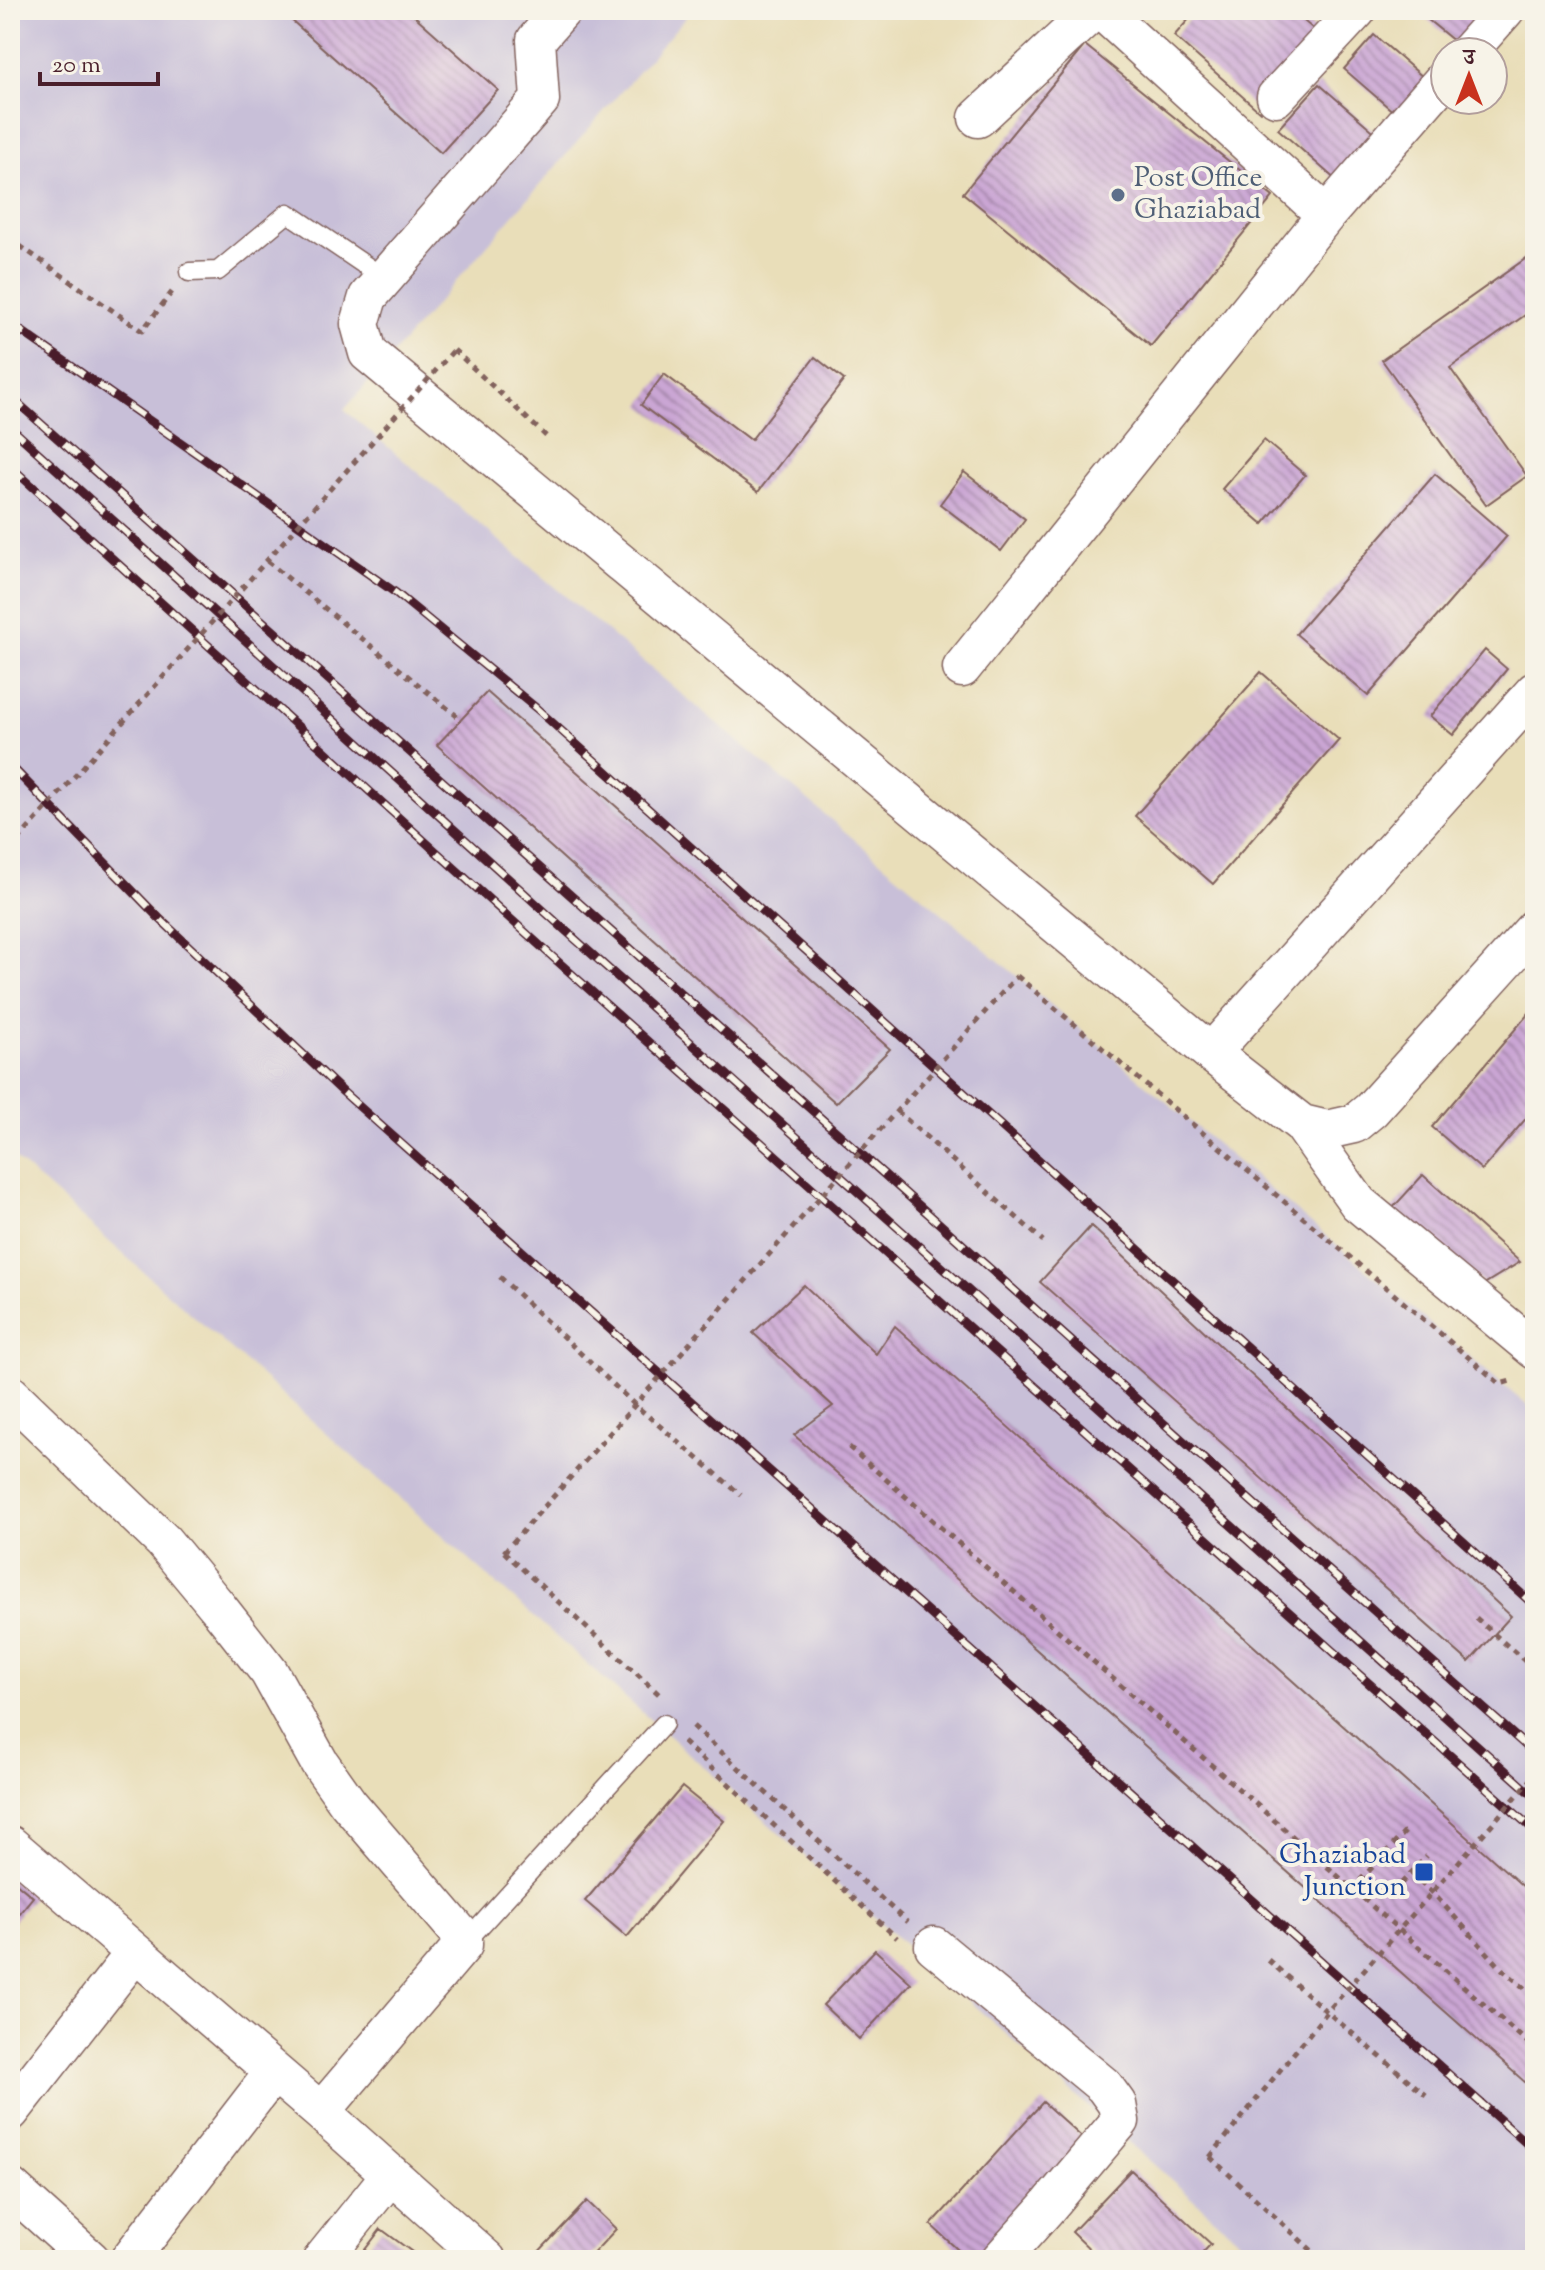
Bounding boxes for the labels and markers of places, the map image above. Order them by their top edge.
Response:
place label: Post Office Ghaziabad [1134,159,1263,231]
marker: Post Office Ghaziabad [1109,186,1127,204]
place label: Ghaziabad Junction [1279,1836,1406,1908]
marker: Ghaziabad Junction [1413,1861,1435,1883]

